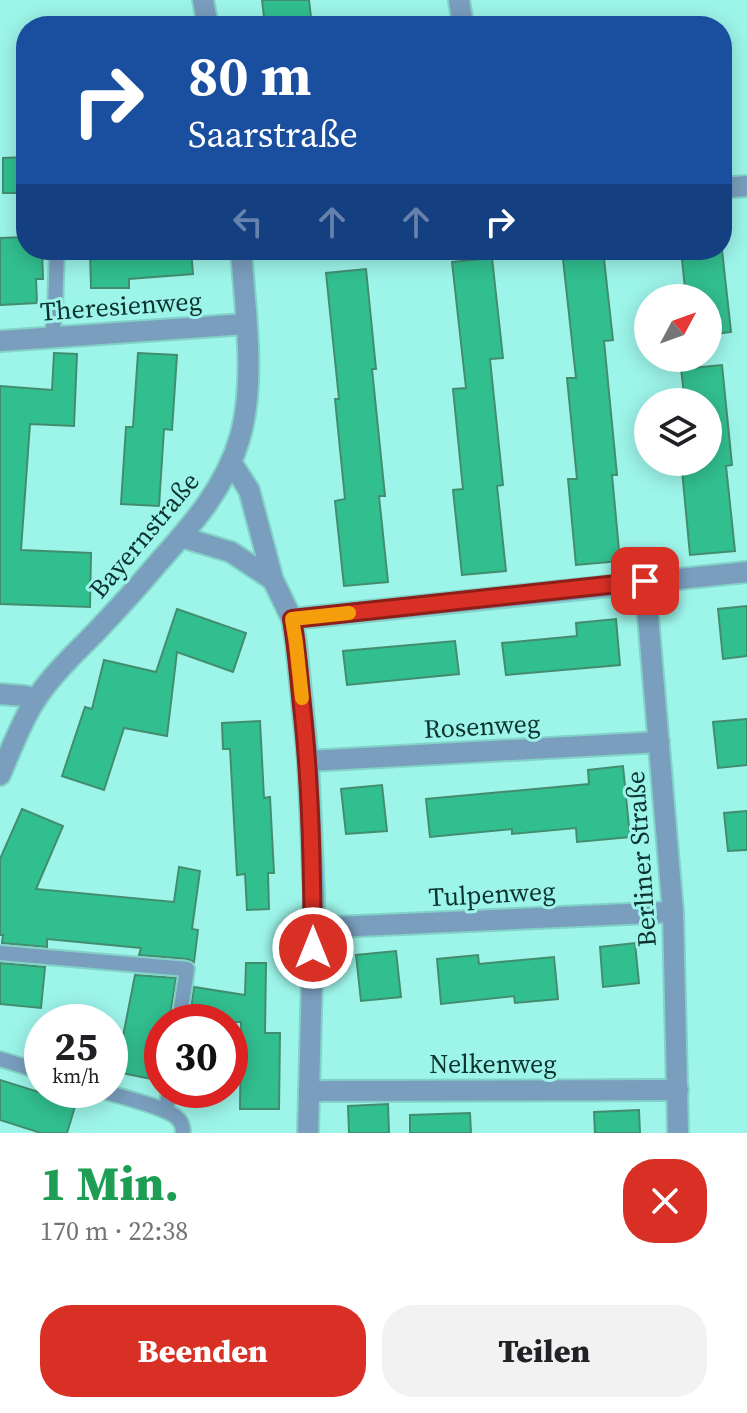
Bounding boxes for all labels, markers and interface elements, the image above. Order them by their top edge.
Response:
text: 80 m [188,37,311,114]
icon: right [56,48,160,152]
text: Saarstraße [188,110,358,159]
icon: left [226,200,270,244]
icon: ahead [310,200,354,244]
icon: ahead [394,200,438,244]
icon: right [478,200,522,244]
street label: Theresienweg [39,282,203,330]
north arrow [634,284,722,372]
map controls [634,284,722,476]
button: layers [634,388,722,476]
street label: Bayernstraße [81,464,207,606]
pin [611,547,679,615]
icon: arrive [623,559,667,603]
street label: Rosenweg [423,705,541,747]
street label: Berliner Straße [617,770,665,948]
street label: Tulpenweg [428,873,556,915]
position arrow [271,906,355,990]
speed limit sign: 30 [144,1004,248,1108]
text: 25 [54,1019,98,1073]
street label: Nelkenweg [429,1046,557,1082]
text: km/h [52,1062,100,1090]
text: 1 Min. [40,1150,179,1216]
button: close [623,1159,707,1243]
text: 170 m · 22:38 [40,1213,188,1249]
button: Beenden [40,1305,366,1397]
button: Teilen [382,1305,707,1397]

